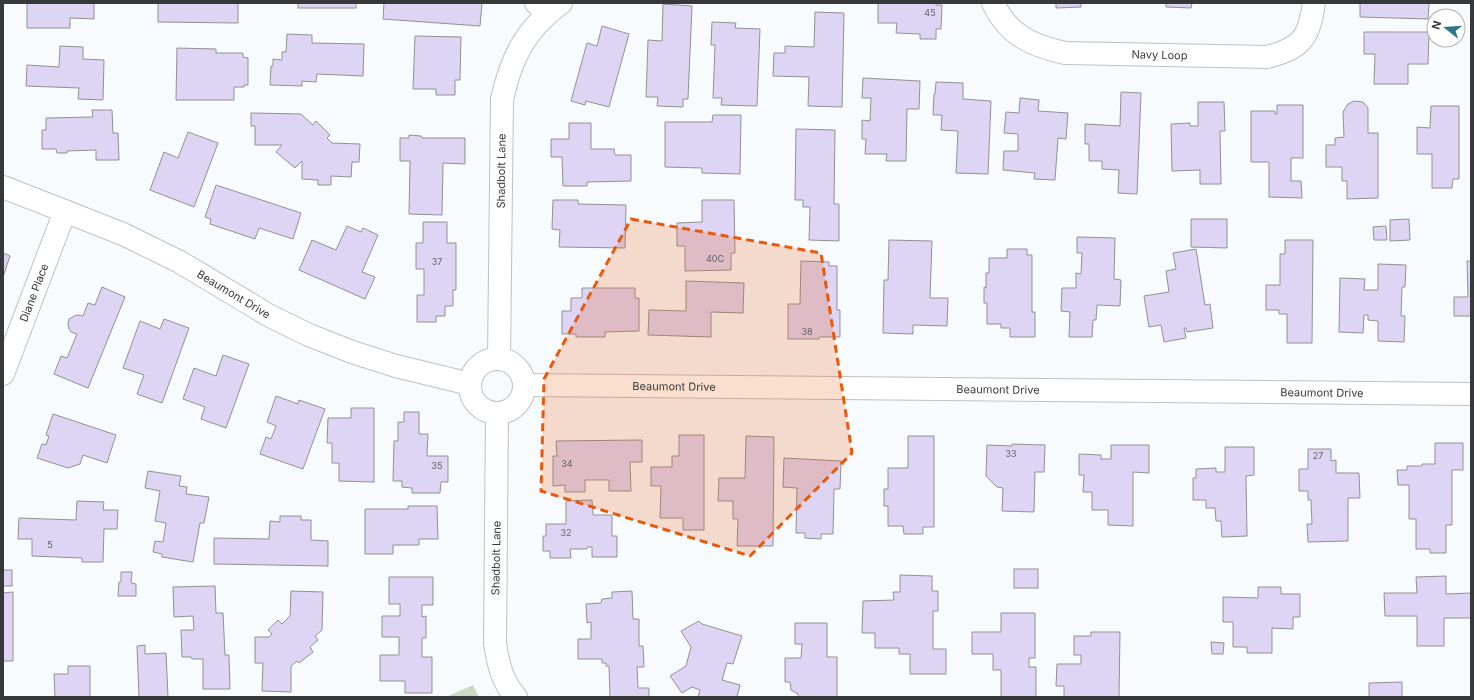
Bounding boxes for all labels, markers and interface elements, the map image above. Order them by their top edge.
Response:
house number: 45 [924,7,936,18]
north arrow [1426,8,1466,48]
text: N [1429,19,1444,31]
street label: Navy Loop [1131,47,1188,62]
street label: Shadbolt Lane [494,134,509,208]
house number: 40C [706,253,724,264]
house number: 37 [432,256,442,267]
street label: Diane Place [16,261,51,324]
street label: Beaumont Drive [194,267,273,322]
house number: 38 [801,326,813,337]
street label: Beaumont Drive [632,379,716,394]
street label: Beaumont Drive [956,382,1040,397]
street label: Beaumont Drive [1280,385,1364,400]
house number: 33 [1005,448,1017,459]
house number: 27 [1313,450,1323,461]
house number: 34 [561,458,573,469]
house number: 35 [431,460,443,471]
street label: Shadbolt Lane [488,521,504,595]
house number: 32 [560,527,572,538]
house number: 5 [47,539,53,550]

